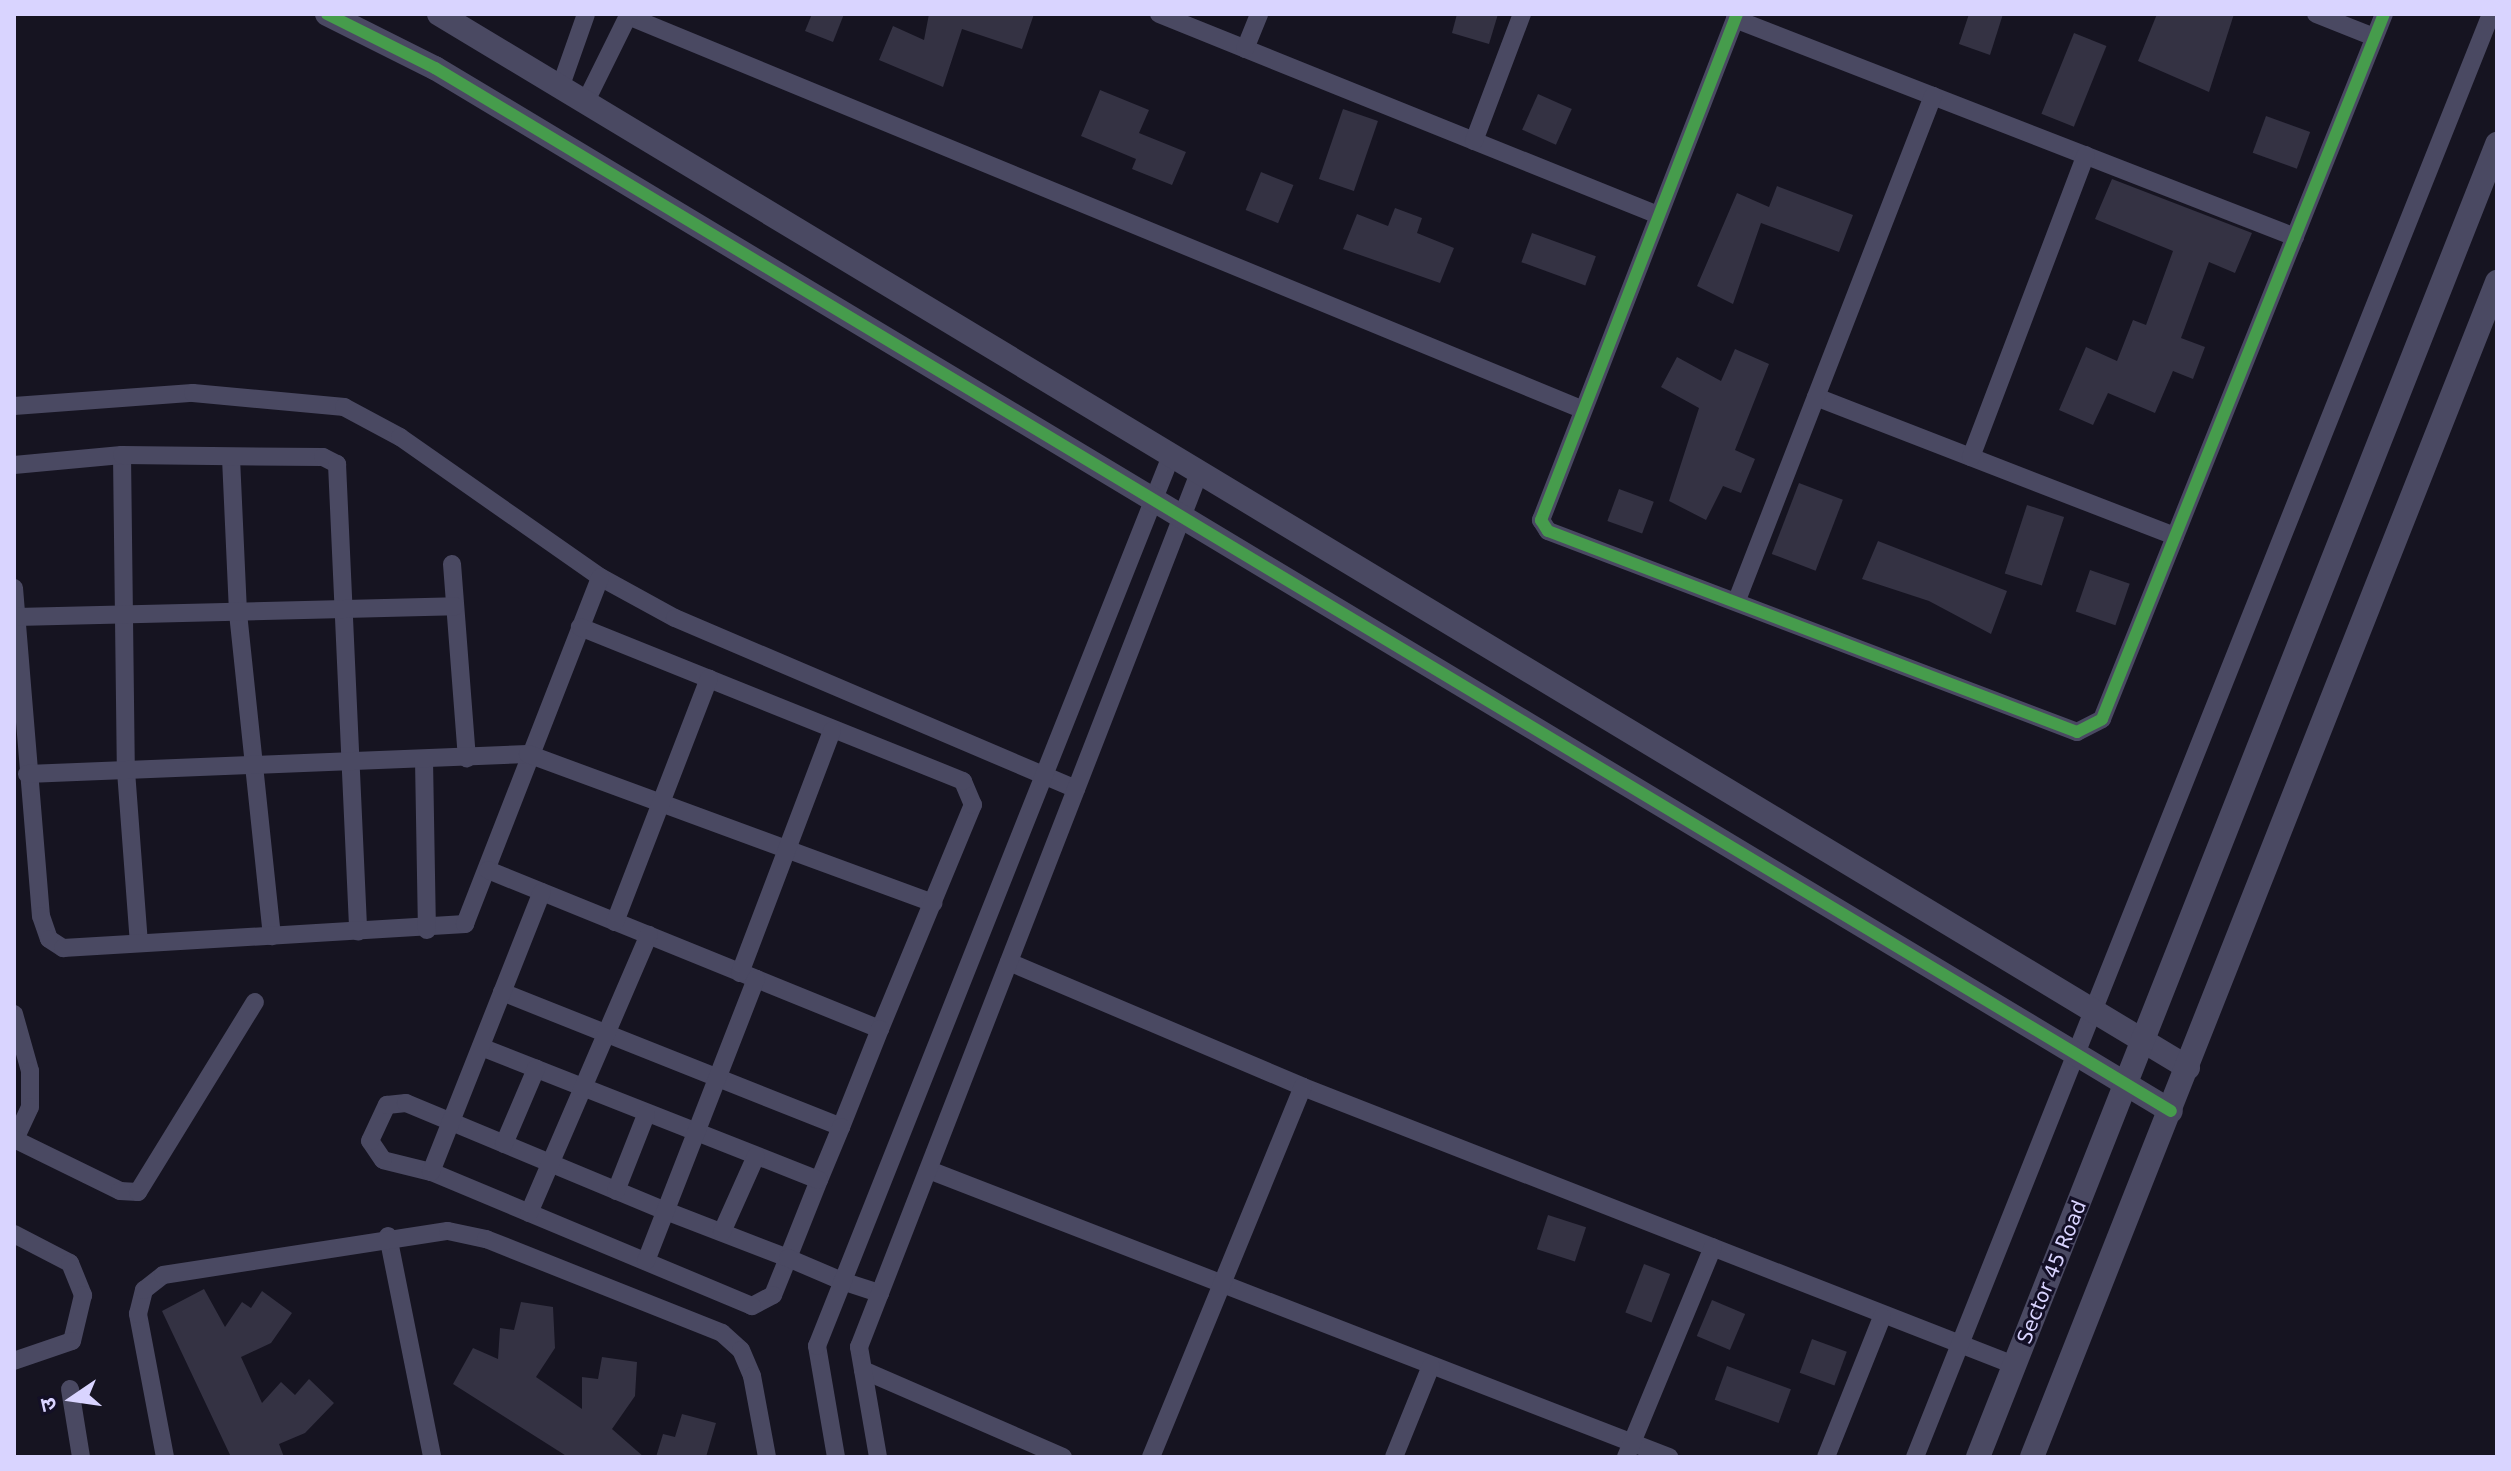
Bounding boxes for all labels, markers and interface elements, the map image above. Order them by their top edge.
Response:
street label: Sector 45 Road [2012,1197,2092,1347]
north arrow [32,1359,112,1439]
text: उ [35,1395,62,1414]

